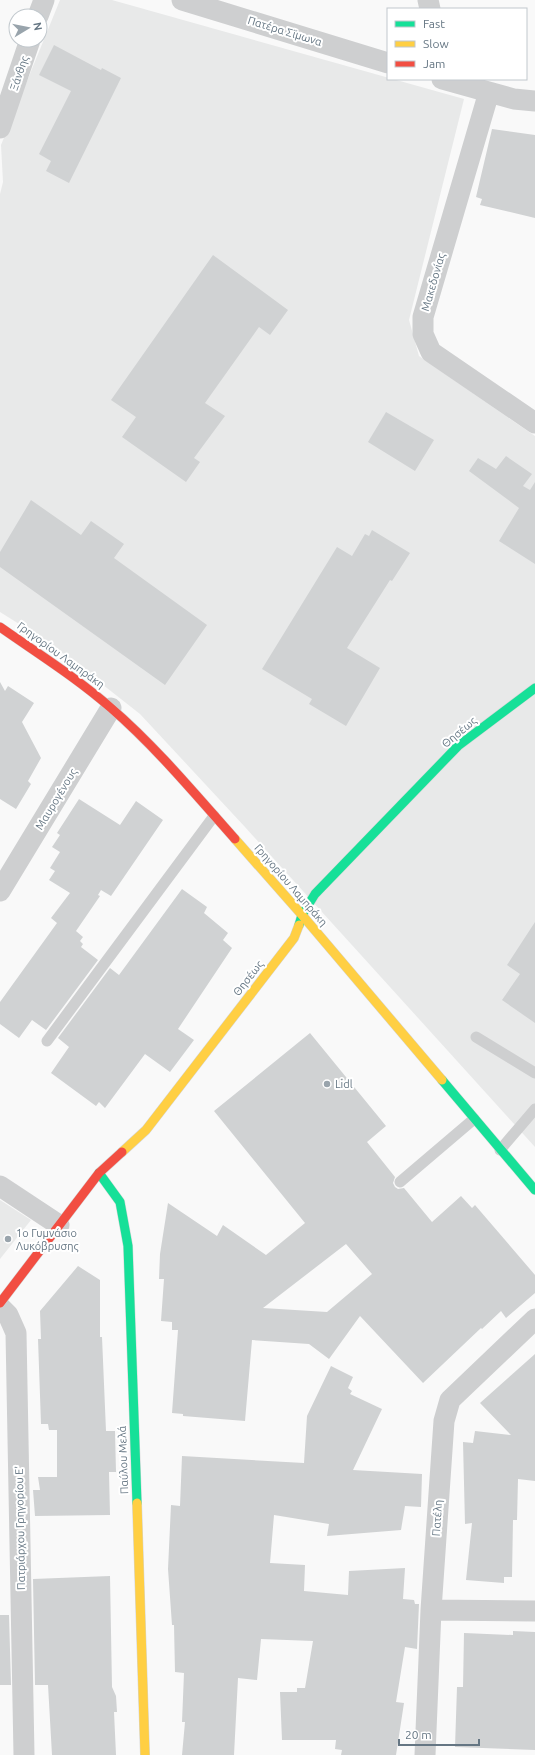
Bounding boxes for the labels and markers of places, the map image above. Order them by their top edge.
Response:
place label: Lidl [335,1078,353,1090]
marker: Lidl [322,1079,332,1089]
place label: 1ο Γυμνάσιο Λυκόβρυσης [16,1227,79,1253]
marker: 1ο Γυμνάσιο Λυκόβρυσης [3,1234,13,1244]

